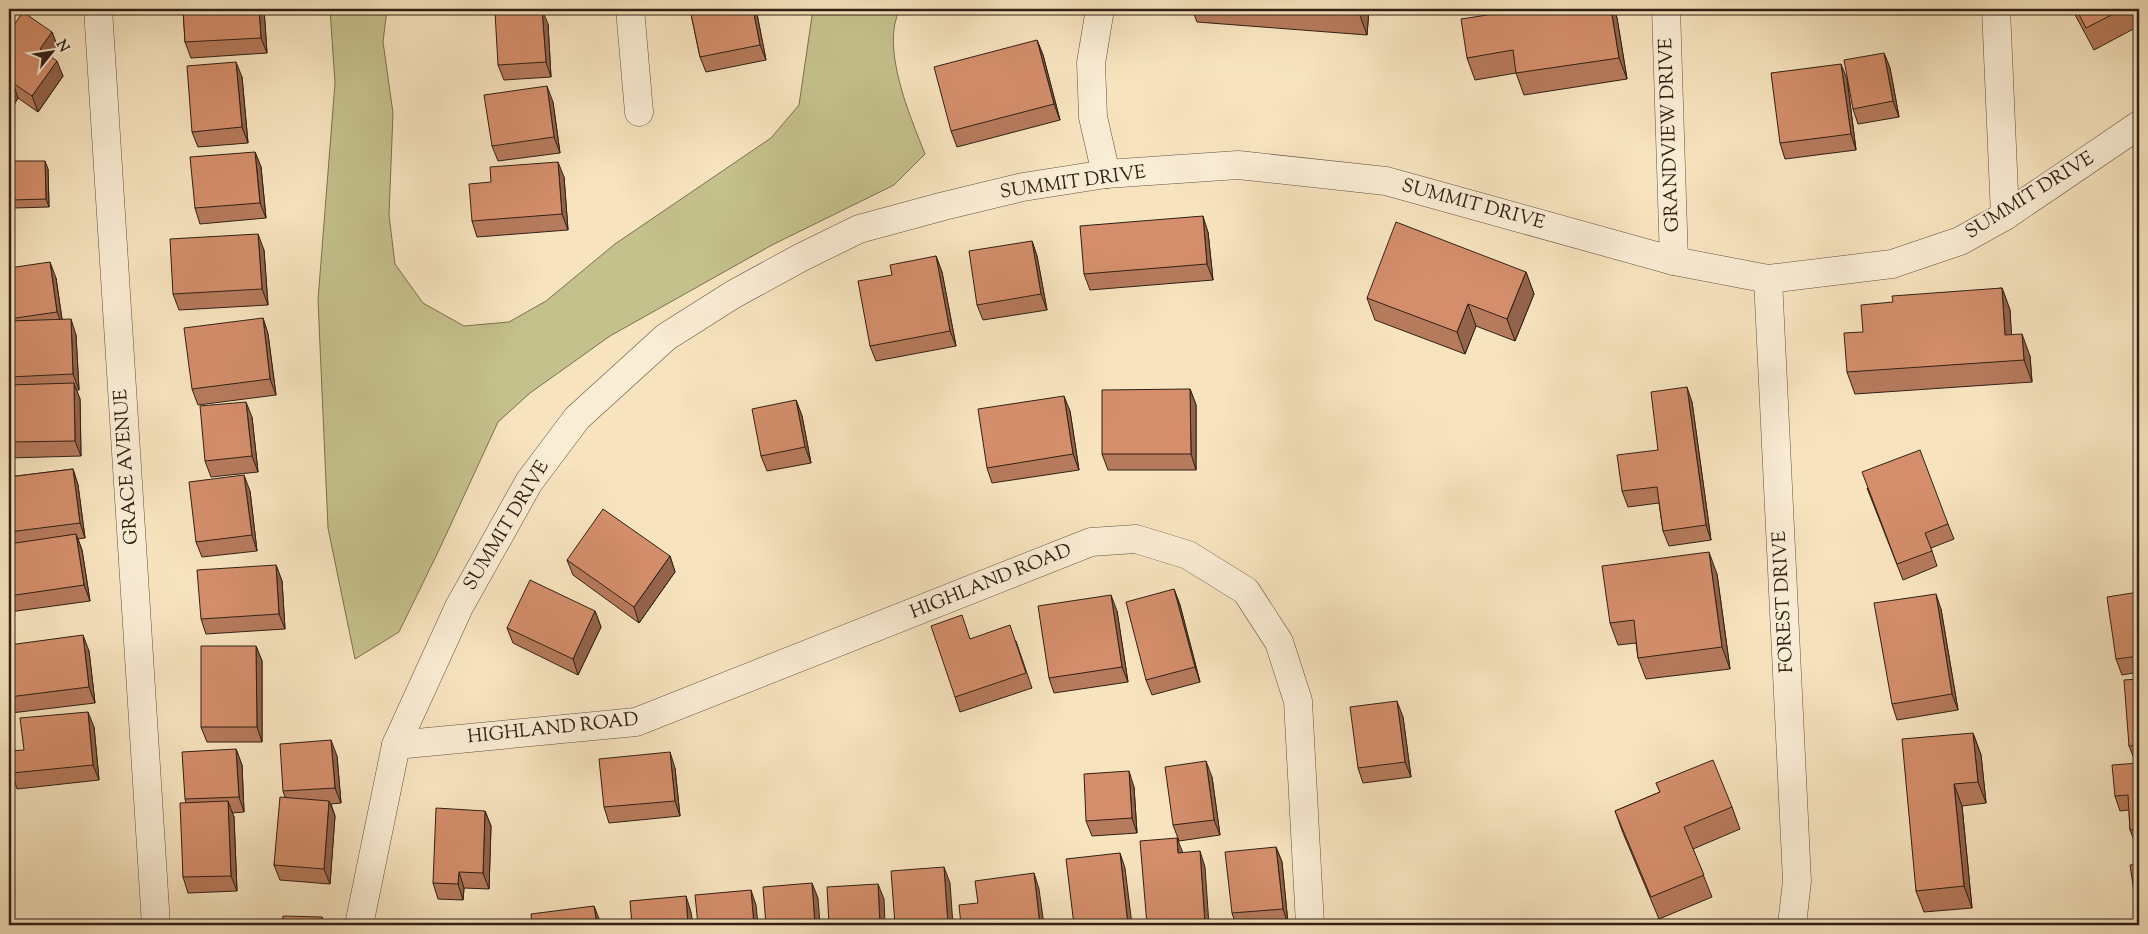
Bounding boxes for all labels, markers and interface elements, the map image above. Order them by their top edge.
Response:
north arrow [28,28,78,78]
text: N [50,37,73,56]
street label: GRANDVIEW DRIVE [1653,37,1687,233]
street label: SUMMIT DRIVE [1960,145,2100,246]
street label: SUMMIT DRIVE [998,159,1148,207]
street label: SUMMIT DRIVE [1398,173,1548,237]
street label: GRACE AVENUE [108,388,146,546]
street label: SUMMIT DRIVE [458,456,557,596]
street label: FOREST DRIVE [1767,530,1801,674]
street label: HIGHLAND ROAD [906,537,1076,627]
street label: HIGHLAND ROAD [466,707,640,751]

